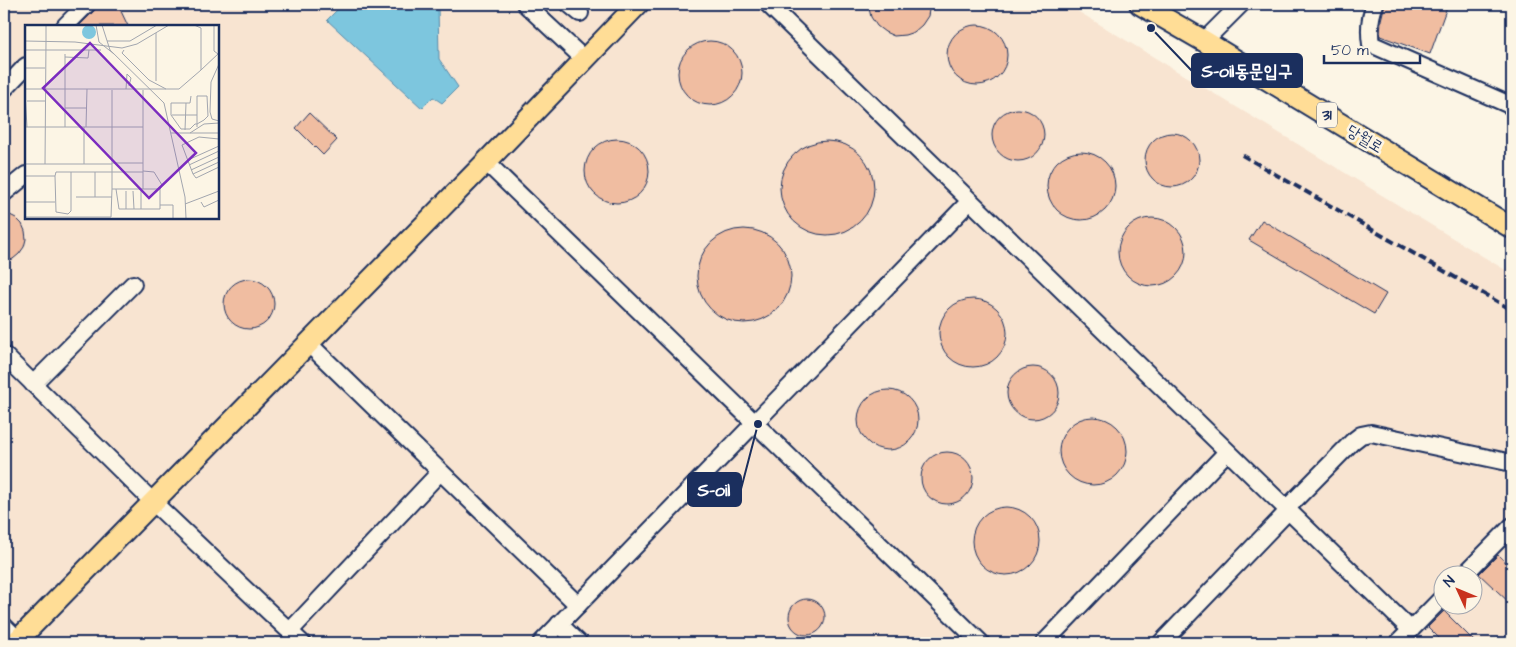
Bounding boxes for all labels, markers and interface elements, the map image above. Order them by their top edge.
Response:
inset map [25,25,219,219]
scale bar [1324,32,1420,64]
text: 50 m [1331,40,1369,61]
callout: S-oil동문입구 [1192,54,1302,87]
text: S-oil동문입구 [1201,59,1292,84]
road number: 31 [1317,102,1337,128]
street label: 당월로 [1343,120,1387,158]
callout: S-oil [688,473,741,506]
text: S-oil [697,478,731,503]
north arrow [1434,564,1484,614]
text: N [1439,571,1460,592]

